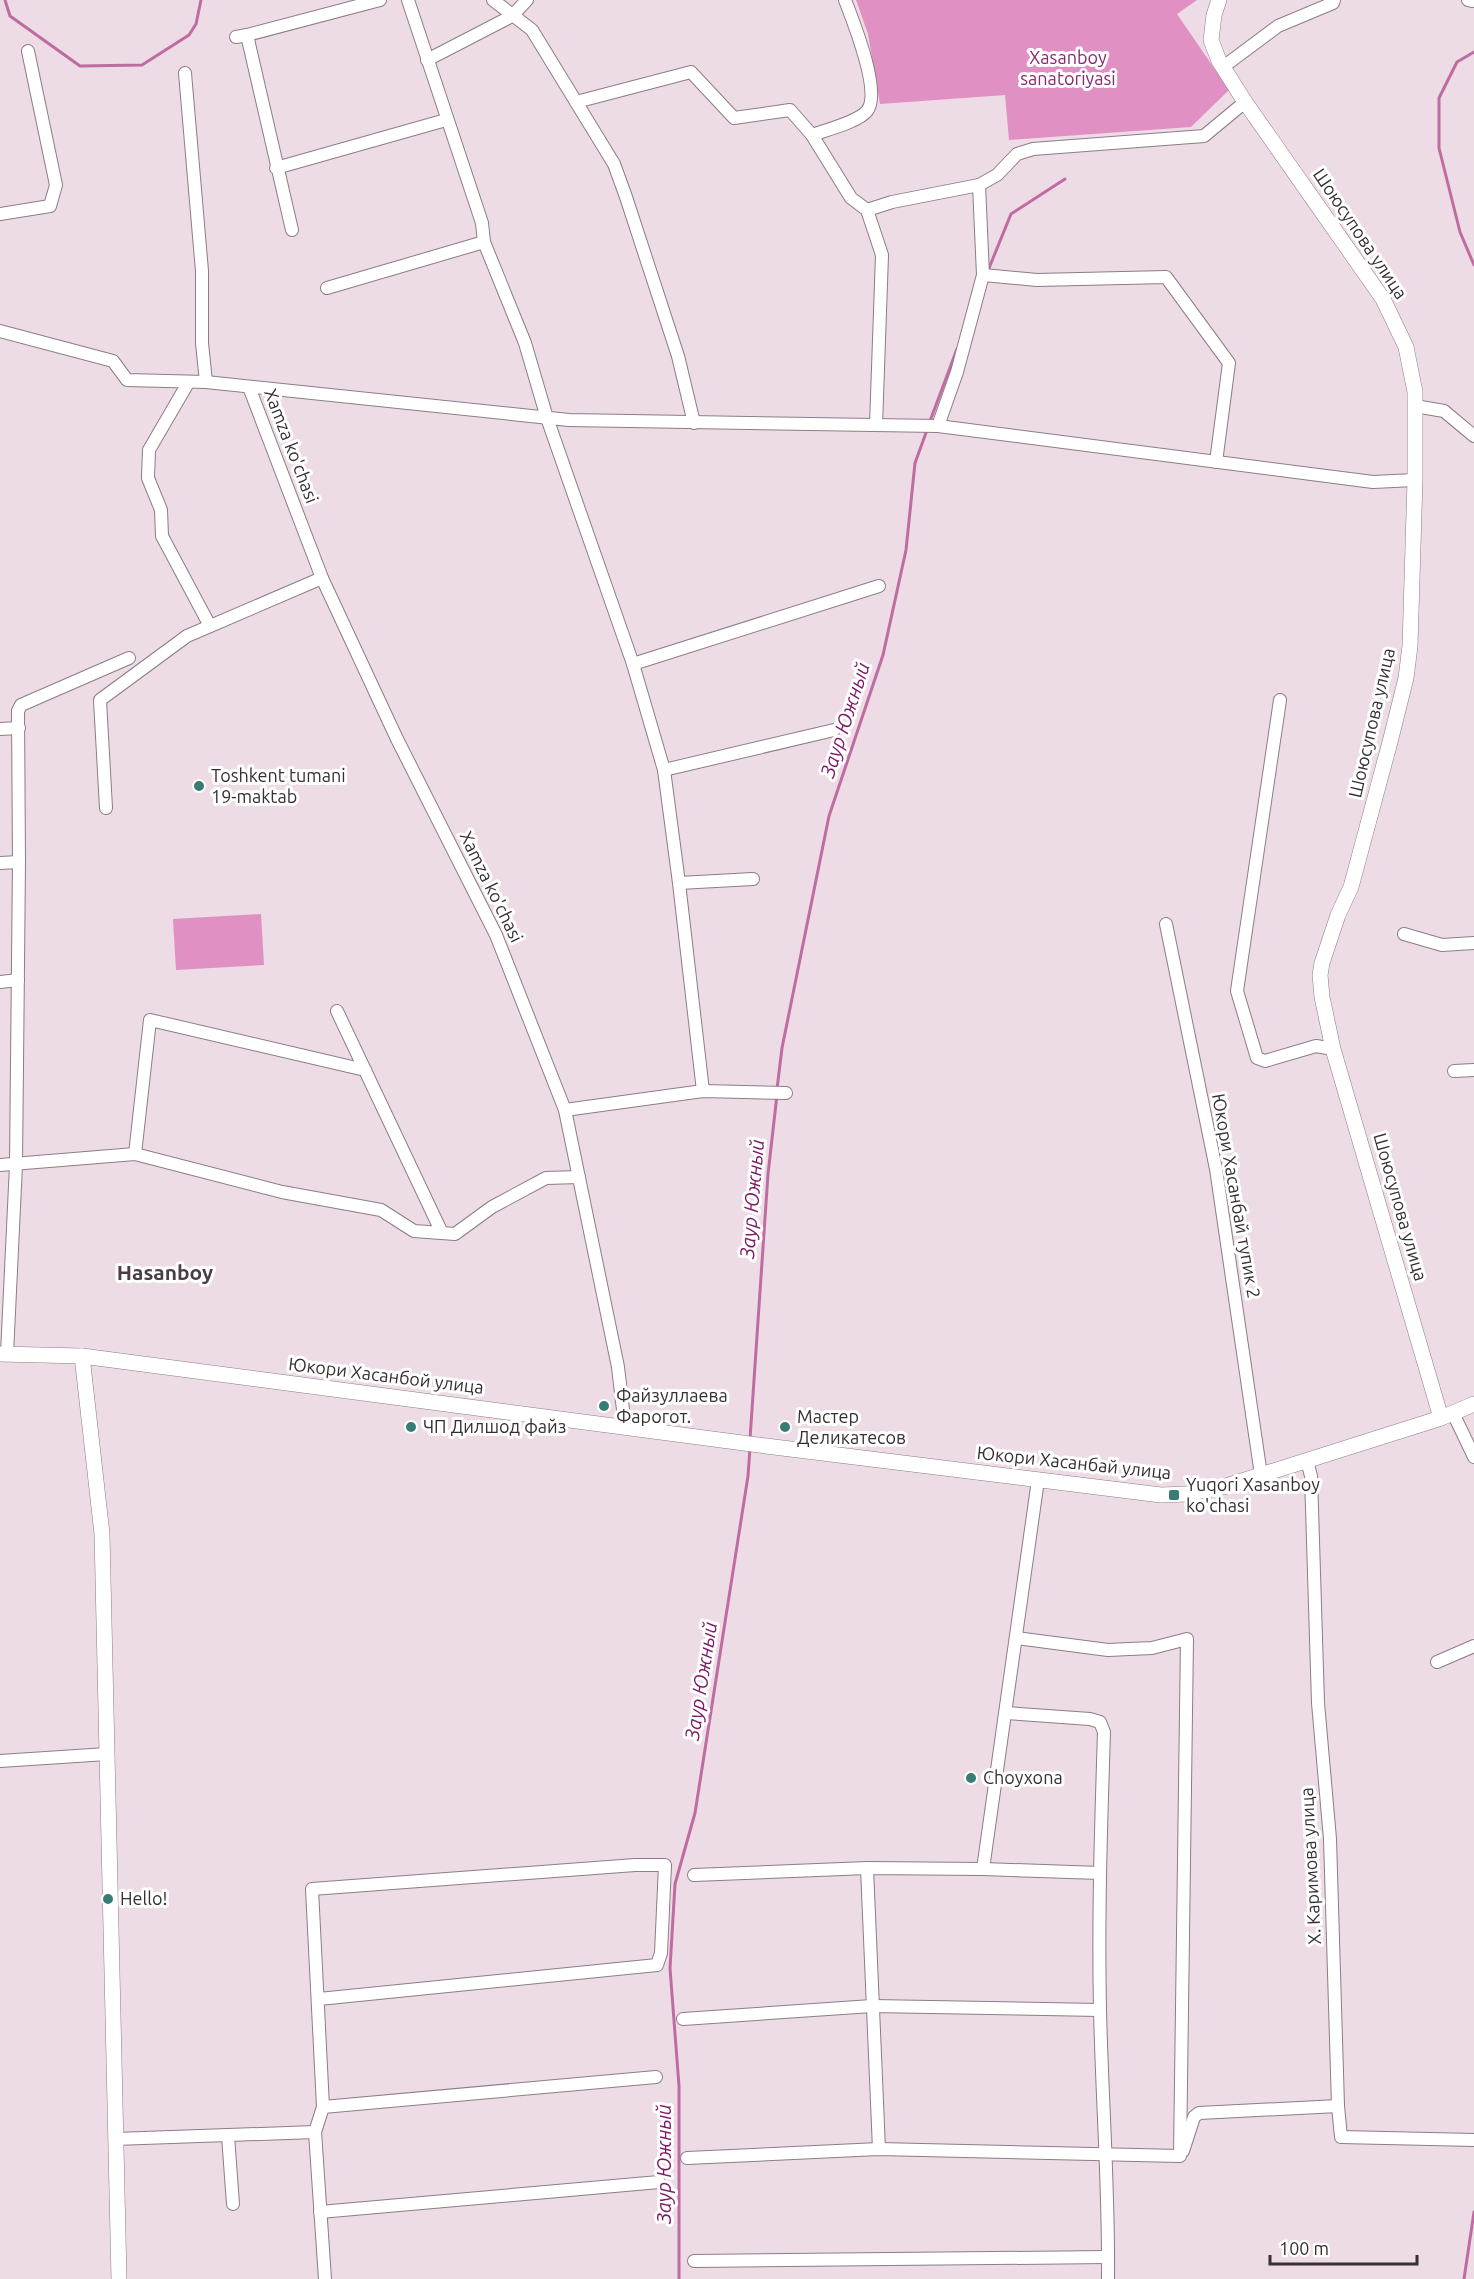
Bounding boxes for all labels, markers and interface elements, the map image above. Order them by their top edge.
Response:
park label: Xasanboy sanatoriyasi [1020,47,1116,88]
street label: Шоюсупова улица [1310,164,1412,302]
street label: Xamza ko'chasi [261,386,323,506]
street label: Шоюсупова улица [1344,646,1398,800]
water label: Заур Южный [815,659,874,781]
place label: Toshkent tumani 19-maktab [211,765,346,806]
marker: Toshkent tumani 19-maktab [192,779,206,793]
street label: Xamza ko'chasi [456,828,527,945]
street label: Юкори Хасанбай тупик 2 [1209,1092,1265,1300]
street label: Шоюсупова улица [1370,1130,1432,1283]
water label: Заур Южный [735,1138,768,1261]
district label: Hasanboy [117,1260,213,1284]
street label: Юкори Хасанбой улица [287,1353,485,1397]
place label: Файзуллаева Фарогот. [616,1385,728,1426]
marker: Файзуллаева Фарогот. [597,1399,611,1413]
place label: Мастер Деликатесов [797,1406,906,1447]
place label: ЧП Дилшод файз [423,1416,566,1436]
marker: ЧП Дилшод файз [404,1420,418,1434]
marker: Мастер Деликатесов [778,1420,792,1434]
street label: Юкори Хасанбай улица [976,1442,1172,1482]
place label: Yuqori Xasanboy ko'chasi [1186,1474,1320,1515]
marker: Yuqori Xasanboy ko'chasi [1167,1488,1181,1502]
water label: Заур Южный [680,1620,721,1743]
place label: Choyxona [983,1767,1063,1787]
marker: Choyxona [964,1771,978,1785]
street label: Х. Каримова улица [1296,1787,1324,1945]
place label: Hello! [120,1888,167,1908]
marker: Hello! [101,1892,115,1906]
water label: Заур Южный [652,2104,675,2225]
scale bar [1270,2228,1417,2266]
text: 100 m [1279,2238,1329,2258]

